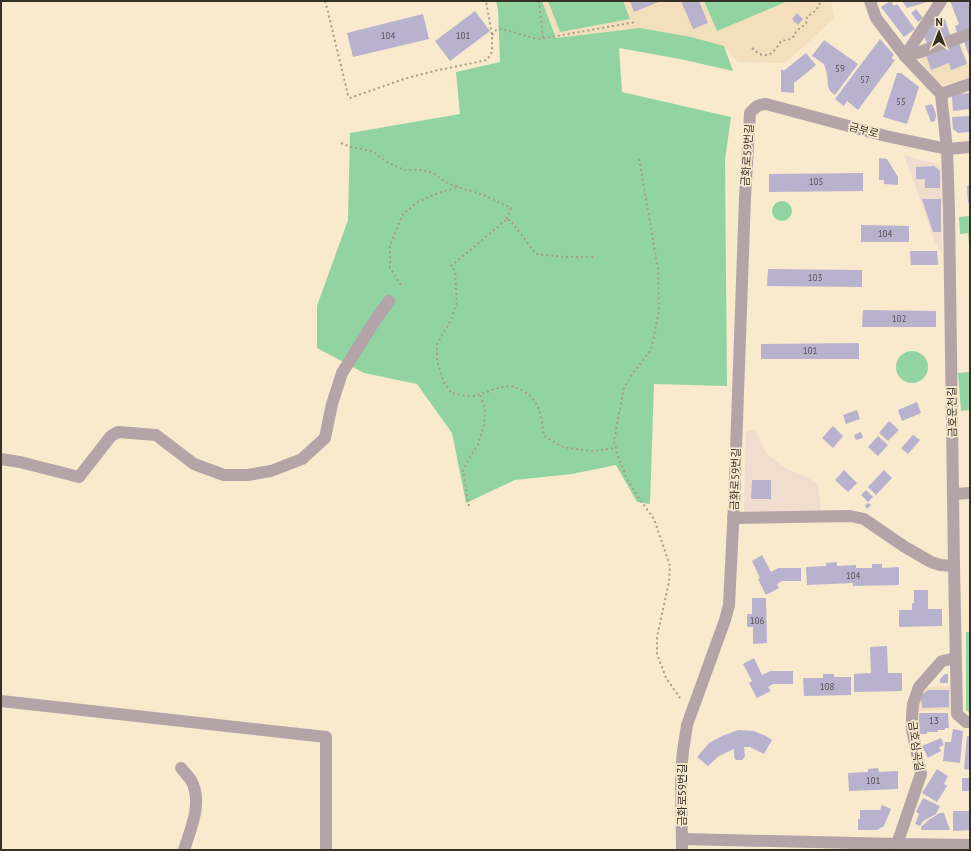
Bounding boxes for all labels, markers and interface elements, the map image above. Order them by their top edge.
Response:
north arrow [919,12,959,52]
text: N [935,15,943,29]
house number: 104 [381,30,395,41]
house number: 101 [456,30,470,41]
house number: 59 [835,63,845,74]
house number: 57 [860,74,870,85]
house number: 55 [896,96,906,107]
street label: 금부로 [848,119,880,141]
street label: 금화로59번길 [738,123,756,187]
house number: 105 [809,176,823,187]
house number: 104 [878,228,892,239]
house number: 103 [808,272,822,283]
house number: 102 [892,313,906,324]
house number: 101 [803,345,817,356]
street label: 금호운천길 [945,387,959,437]
street label: 금화로59번길 [727,447,743,511]
house number: 104 [846,570,860,581]
house number: 106 [750,615,764,626]
house number: 108 [820,681,834,692]
house number: 13 [929,715,939,726]
street label: 금호심곡길 [906,720,926,772]
street label: 금화로59번길 [675,764,689,826]
house number: 101 [866,775,880,786]

